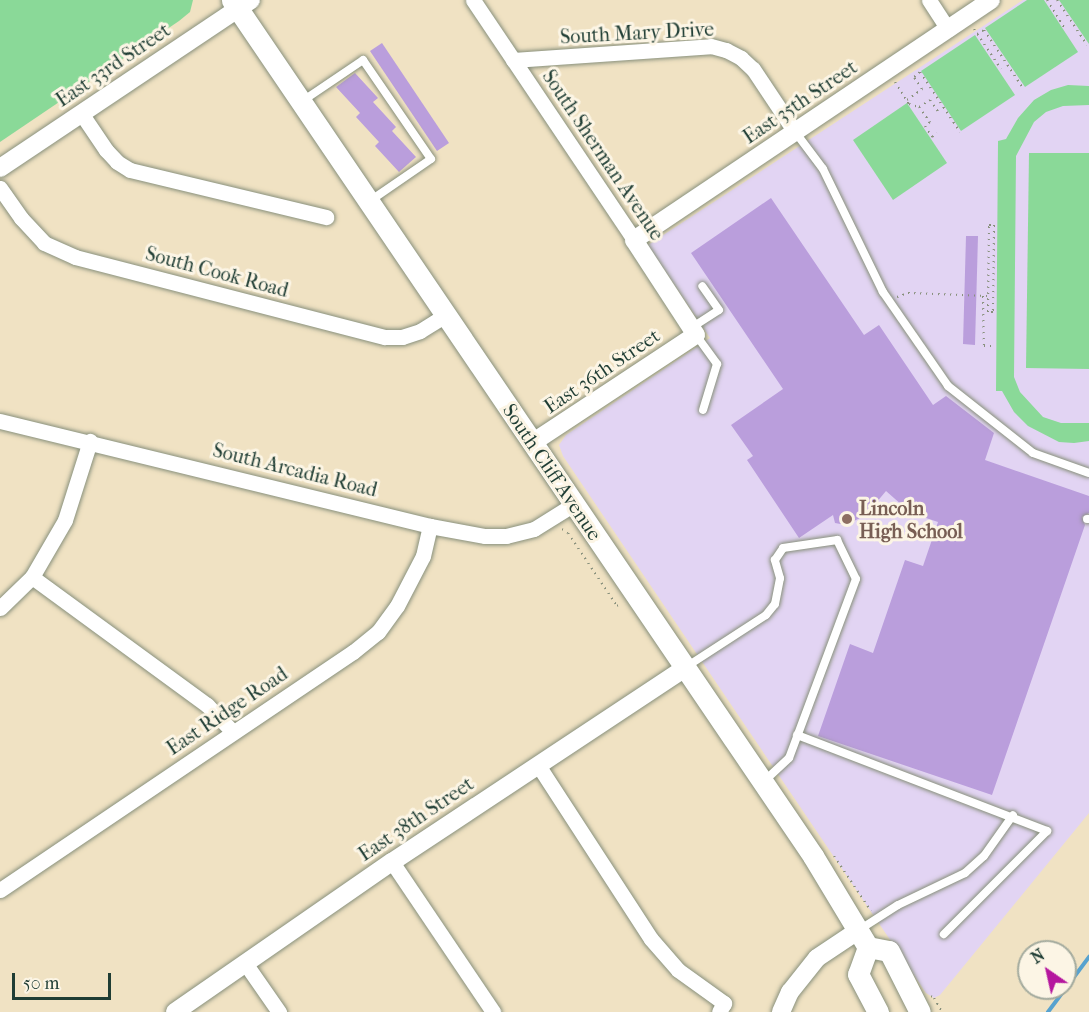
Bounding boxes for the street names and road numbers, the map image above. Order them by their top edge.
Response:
street label: South Mary Drive [559,17,715,49]
street label: East 33rd Street [51,18,175,112]
street label: East 35th Street [738,55,862,149]
street label: South Sherman Avenue [537,65,669,245]
street label: South Cook Road [143,241,291,303]
street label: East 36th Street [539,323,665,419]
street label: South Cliff Avenue [497,399,607,545]
street label: South Arcadia Road [210,438,380,502]
street label: East Ridge Road [162,662,292,760]
street label: East 38th Street [354,772,478,866]

